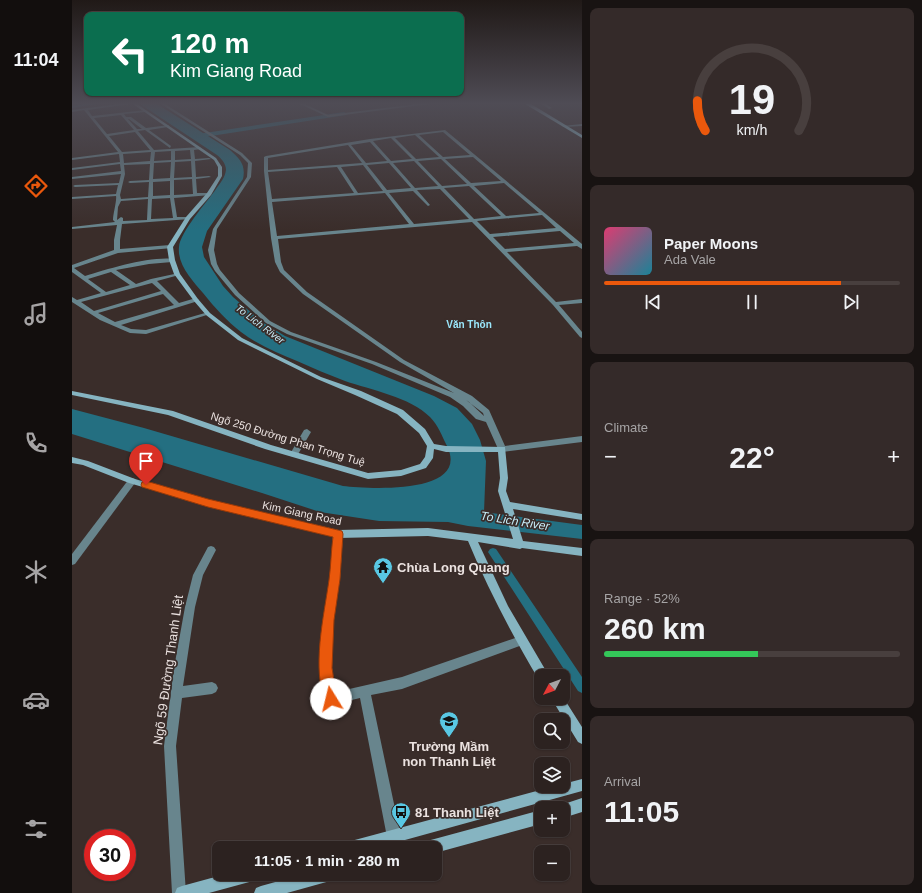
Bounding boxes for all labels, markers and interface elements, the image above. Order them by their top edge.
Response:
icon: left [104,28,156,80]
text: 120 m [170,28,249,59]
text: 11:04 [13,50,59,70]
text: Kim Giang Road [170,61,302,81]
text: 19 [729,75,775,122]
text: km/h [737,121,768,137]
icon: directions [22,172,50,200]
text: Paper Moons [664,235,758,252]
text: Ada Vale [664,252,716,267]
icon: previous [642,291,664,313]
icon: pause [741,291,763,313]
icon: next [840,291,862,313]
icon: music [22,300,50,328]
water label: To Lich River [234,302,287,346]
district label: Văn Thôn [446,319,492,330]
street label: Ngõ 250 Đường Phan Trọng Tuệ [209,410,367,468]
text: Climate [604,420,648,435]
icon: phone [22,429,50,457]
text: 22° [729,441,775,474]
pin [129,444,163,485]
text: − [604,444,617,469]
text: + [887,444,900,469]
icon: arrive [135,450,157,472]
street label: Kim Giang Road [261,499,343,527]
water label: To Lich River [480,509,551,534]
temple icon: Chùa Long Quang [372,556,394,584]
icon: climate [22,558,50,586]
place label: Chùa Long Quang [397,560,510,575]
text: Range · 52% [604,591,680,606]
street label: Ngõ 59 Đường Thanh Liệt [150,594,186,746]
text: 260 km [604,612,706,645]
north arrow [534,669,570,705]
map controls [534,669,570,881]
position arrow [310,678,352,720]
icon: car [22,686,50,714]
school or university icon: Trường Mầm non Thanh Liệt [438,710,460,738]
button: search [534,713,570,749]
place label: Trường Mầm non Thanh Liệt [402,739,496,769]
button: layers [534,757,570,793]
text: Arrival [604,774,641,789]
text: 11:05 [604,795,679,828]
bus stop icon: 81 Thanh Liệt [390,801,412,829]
button: + [534,801,570,837]
place label: 81 Thanh Liệt [415,805,499,820]
icon: filters [22,815,50,843]
speed limit sign: 30 [84,829,136,881]
button: − [534,845,570,881]
text: 11:05 · 1 min · 280 m [254,852,400,869]

